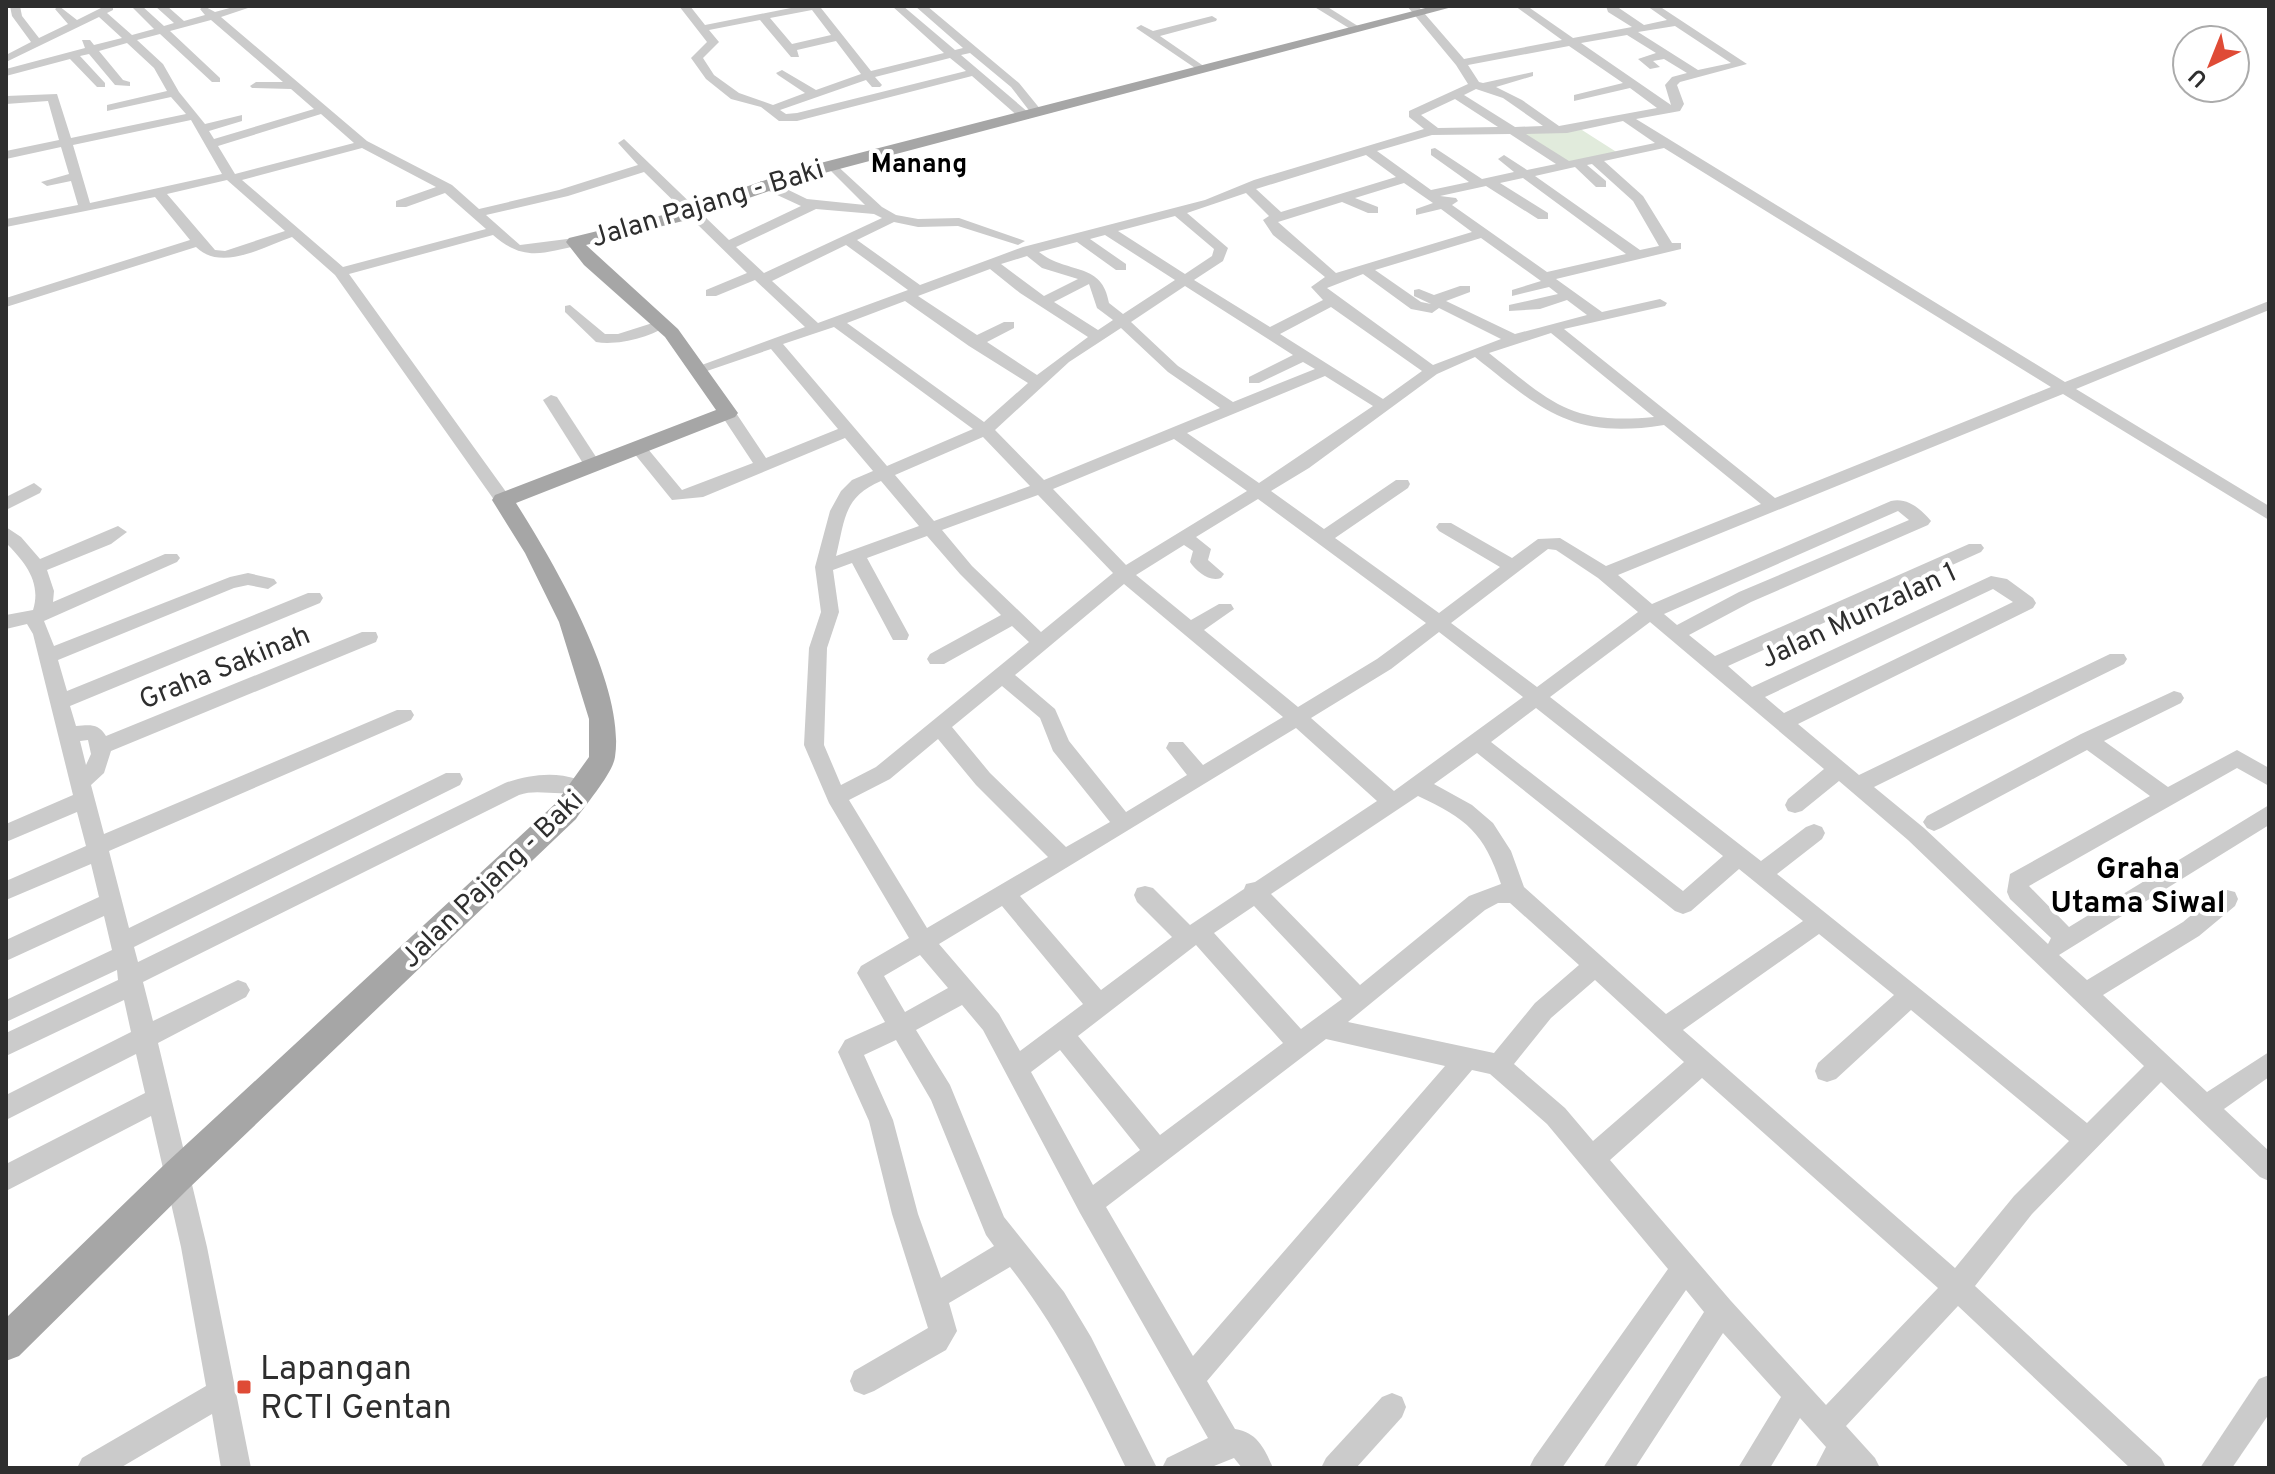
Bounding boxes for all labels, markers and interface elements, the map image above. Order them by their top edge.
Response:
north arrow [2171,24,2251,104]
text: U [2184,62,2214,92]
district label: Manang [871,149,967,182]
street label: Jalan Pajang - Baki [587,152,828,257]
street label: Jalan Munzalan 1 [1755,555,1963,678]
street label: Graha Sakinah [134,618,316,719]
street label: Jalan Pajang - Baki [394,783,592,977]
district label: Graha Utama Siwal [2051,852,2225,923]
place label: Lapangan RCTI Gentan [260,1349,452,1431]
marker: Lapangan RCTI Gentan [235,1378,253,1396]

